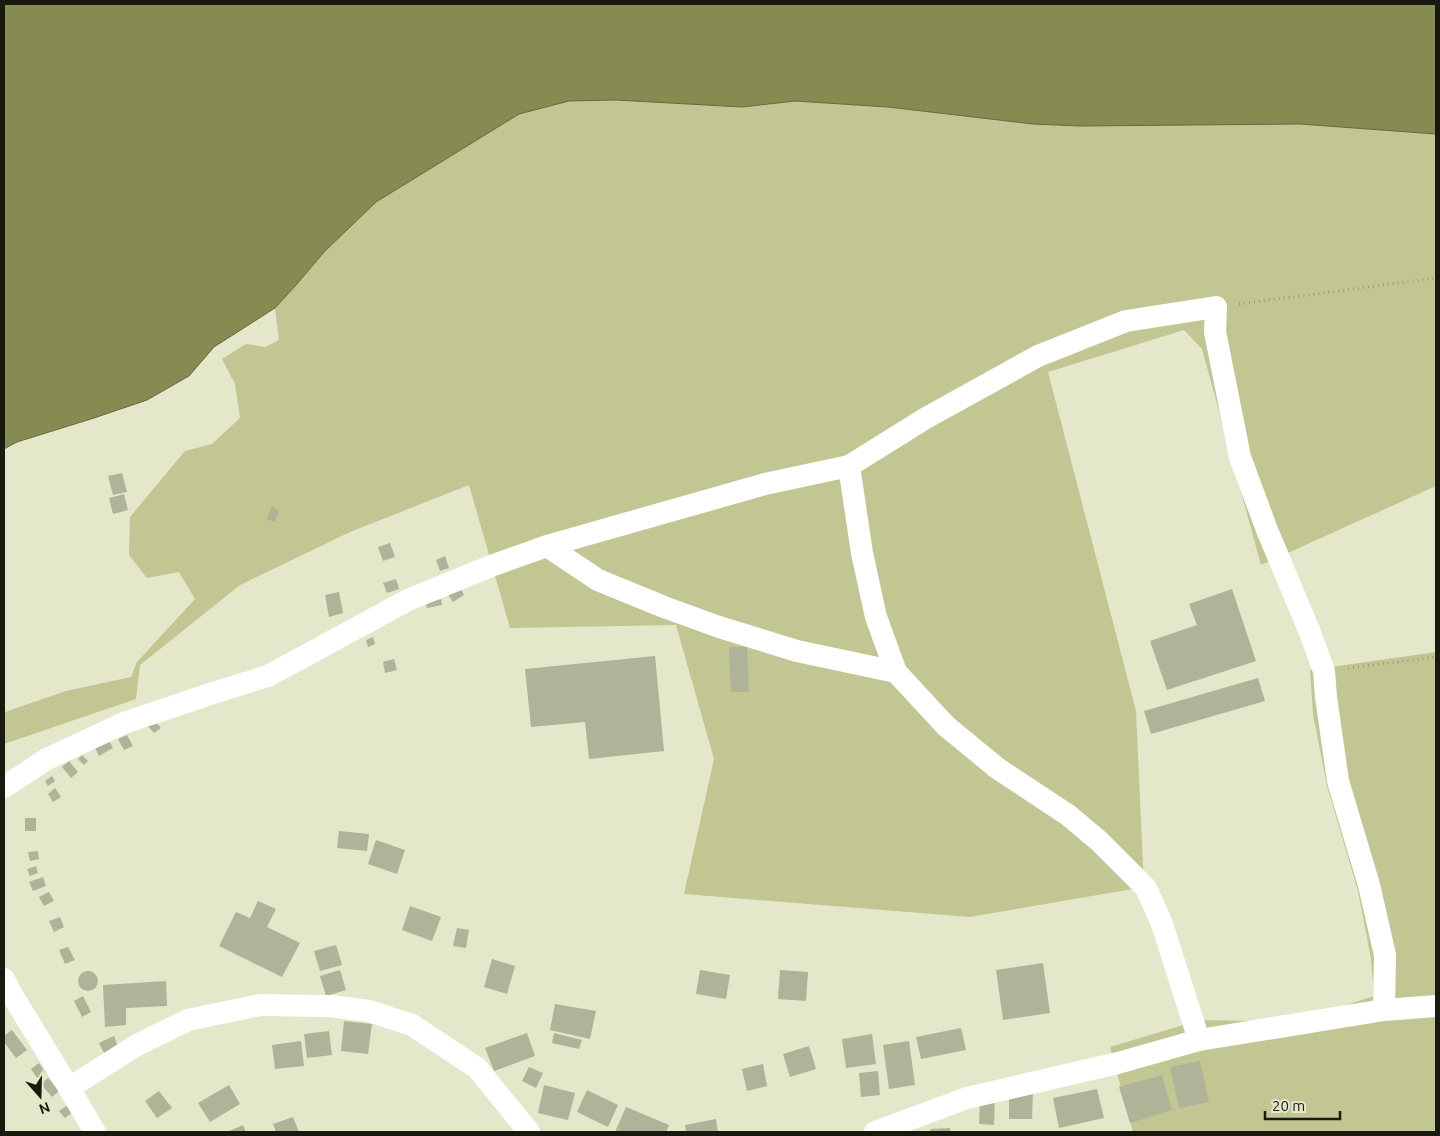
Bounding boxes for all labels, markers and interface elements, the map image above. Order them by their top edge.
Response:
north arrow [15,1071,65,1121]
scale bar [1265,1088,1340,1120]
text: 20 m [1272,1097,1305,1114]
text: N [37,1099,52,1118]

